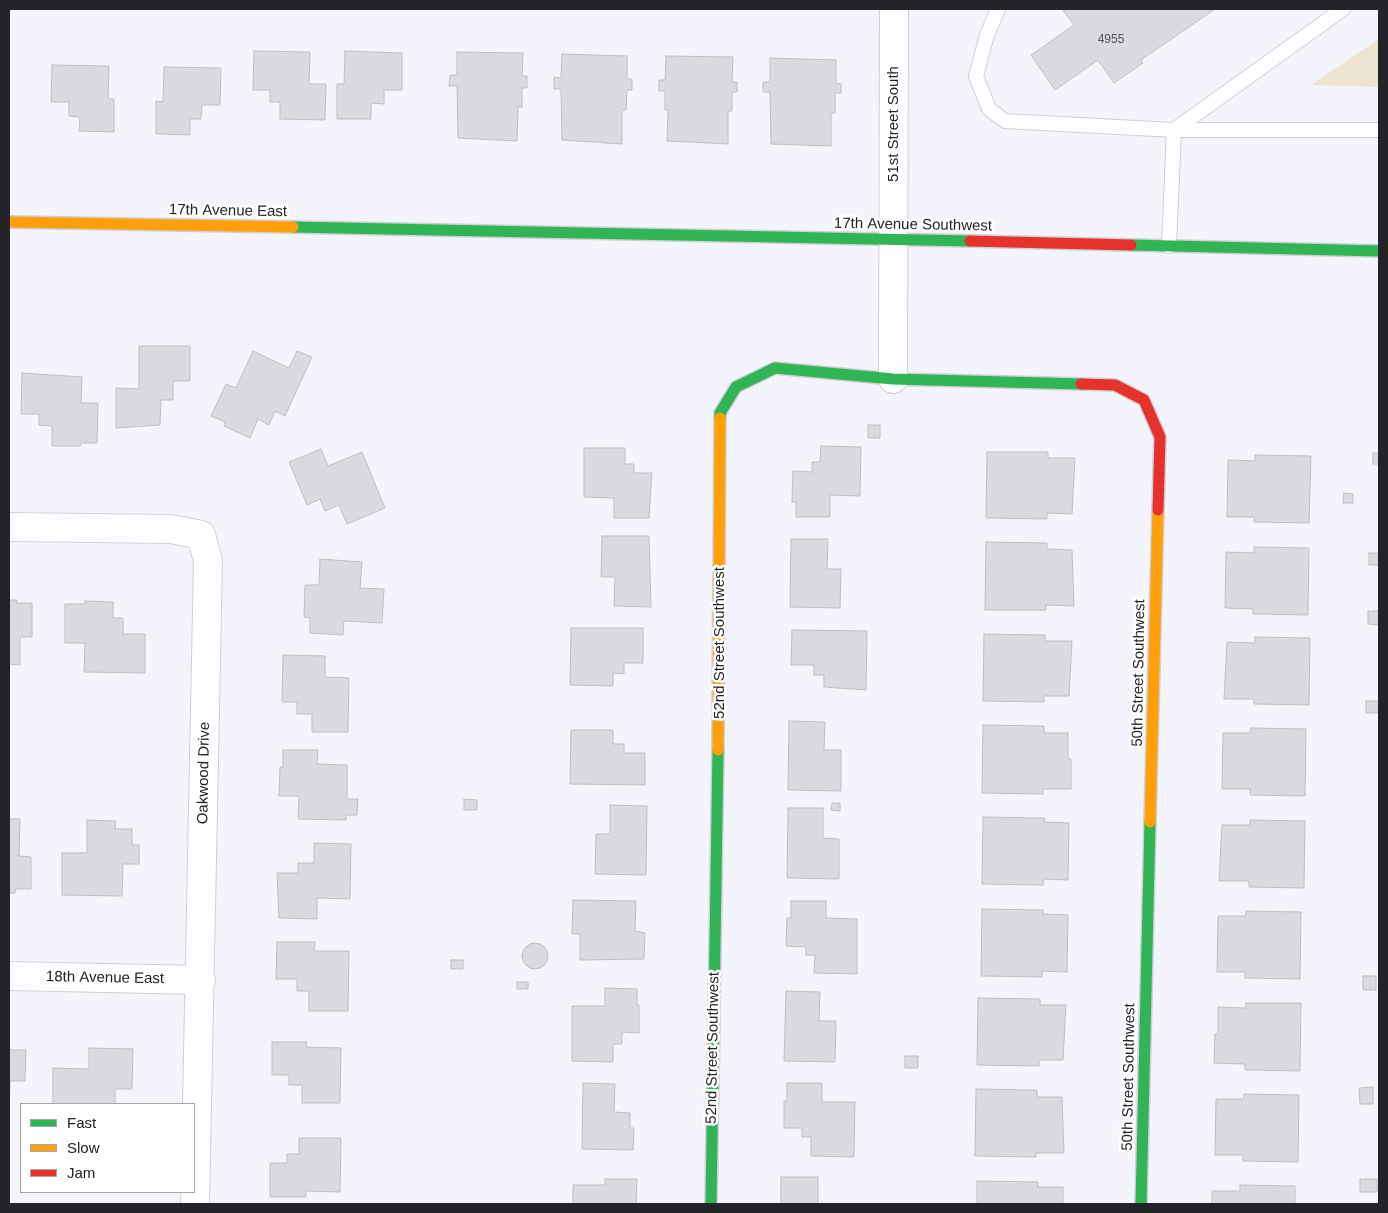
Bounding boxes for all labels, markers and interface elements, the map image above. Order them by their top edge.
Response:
house number: 4955 [1098,33,1124,47]
street label: 51st Street South [885,66,903,182]
street label: 17th Avenue East [169,201,287,221]
street label: 17th Avenue Southwest [834,215,992,235]
street label: 52nd Street Southwest [711,567,729,719]
street label: 50th Street Southwest [1129,599,1149,747]
street label: Oakwood Drive [194,722,214,824]
street label: 18th Avenue East [46,968,164,988]
street label: 52nd Street Southwest [703,972,723,1124]
street label: 50th Street Southwest [1119,1003,1139,1151]
legend [20,1103,195,1193]
text: Fast [67,1114,96,1131]
text: Slow [67,1139,100,1156]
text: Jam [67,1164,95,1181]

